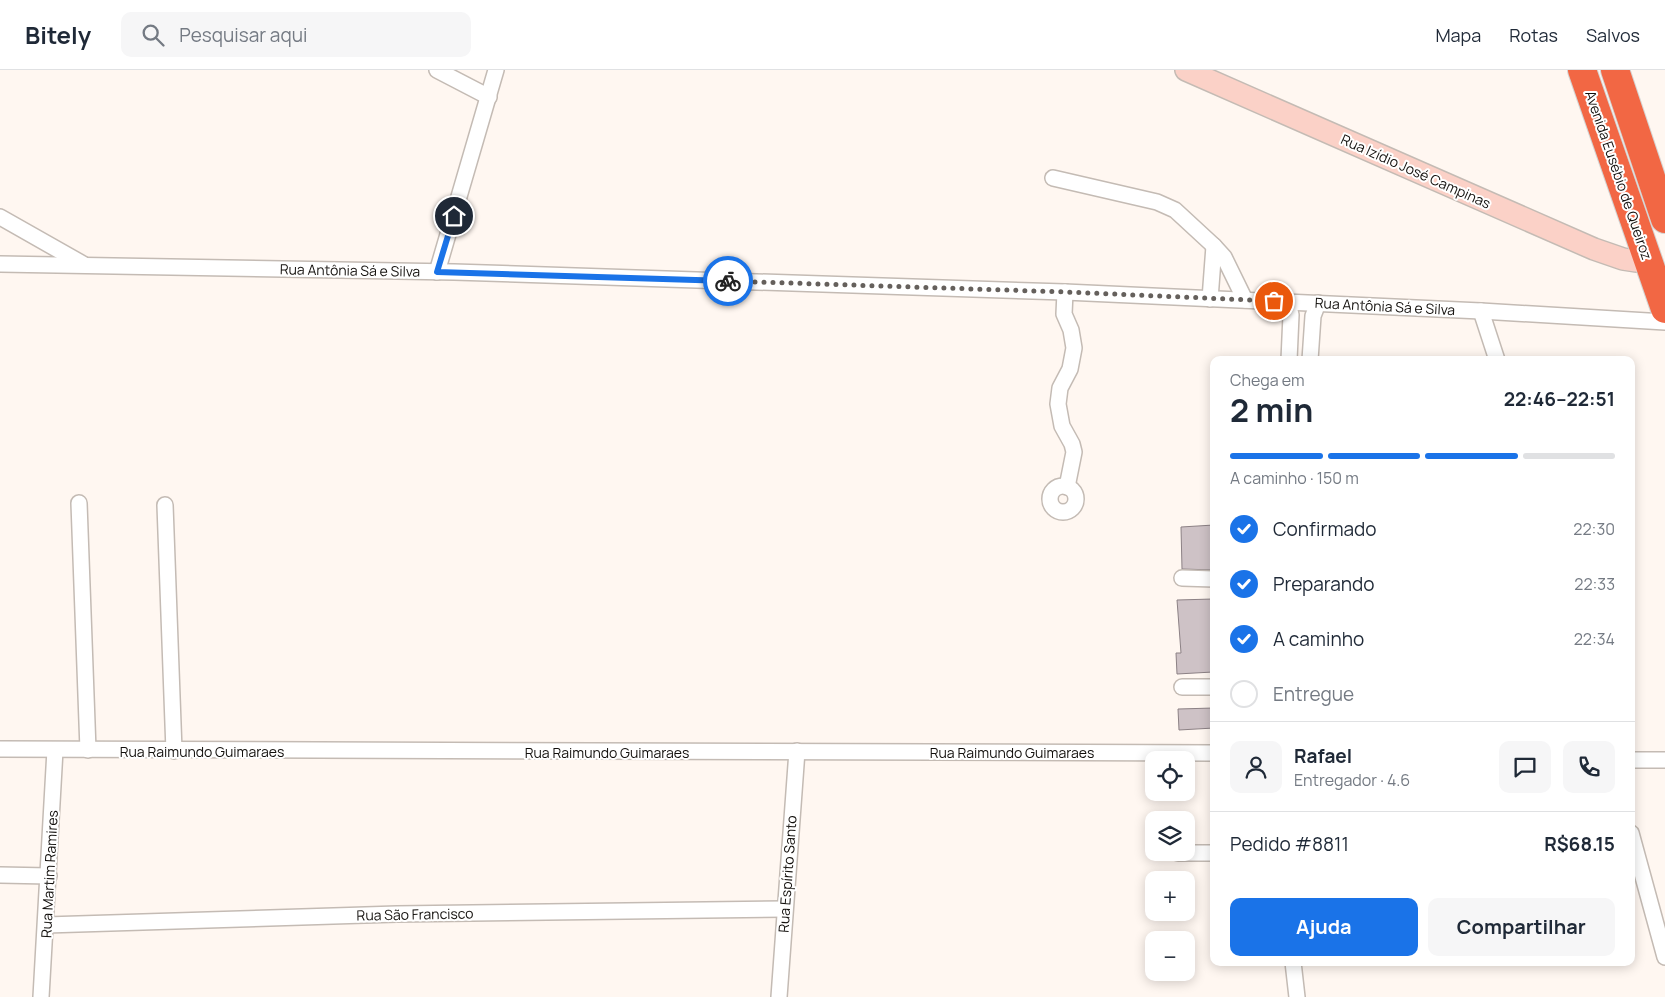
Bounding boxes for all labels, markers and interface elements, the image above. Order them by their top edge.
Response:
search box [121,12,471,57]
text: Bitely [25,18,91,51]
icon: search [139,21,167,49]
text: Pesquisar aqui [179,22,307,48]
text: Mapa [1435,23,1481,47]
text: Rotas [1509,23,1558,47]
text: Salvos [1586,23,1640,47]
street label: Avenida Eusébio de Queiroz [1581,88,1657,262]
street label: Rua Izídio José Campinas [1338,129,1494,213]
pin [433,195,475,237]
icon: home [440,202,468,230]
courier [703,256,753,306]
street label: Rua Antônia Sá e Silva [280,259,420,281]
icon: bike [714,267,742,295]
pin [1253,280,1295,322]
icon: bag [1260,287,1288,315]
street label: Rua Antônia Sá e Silva [1314,293,1456,319]
text: Chega em [1230,369,1305,391]
text: 22:46–22:51 [1504,386,1615,412]
text: 2 min [1230,388,1313,432]
text: A caminho · 150 m [1230,467,1359,489]
icon: check [1230,515,1258,543]
text: Confirmado [1273,516,1377,542]
text: 22:30 [1573,518,1615,540]
icon: check [1230,570,1258,598]
text: Preparando [1273,571,1375,597]
text: 22:33 [1574,573,1615,595]
icon: check [1230,625,1258,653]
text: A caminho [1273,626,1364,652]
text: 22:34 [1574,628,1615,650]
text: Entregue [1273,681,1354,707]
button: person [1230,741,1282,793]
button: chat [1499,741,1551,793]
button: phone [1563,741,1615,793]
street label: Rua Raimundo Guimaraes [120,742,284,761]
street label: Rua Raimundo Guimaraes [525,743,689,762]
street label: Rua Raimundo Guimaraes [930,743,1094,762]
text: Rafael [1294,743,1352,769]
map controls [1145,751,1195,981]
button: locate [1145,751,1195,801]
text: Entregador · 4.6 [1294,769,1410,791]
street label: Rua Martim Ramires [36,810,62,938]
button: layers [1145,811,1195,861]
street label: Rua Espírito Santo [773,815,801,933]
text: Pedido #8811 [1230,831,1349,857]
text: R$68.15 [1544,831,1615,857]
button: + [1145,871,1195,921]
button: Ajuda [1230,898,1418,956]
button: Compartilhar [1428,898,1615,956]
street label: Rua São Francisco [356,903,474,925]
button: − [1145,931,1195,981]

